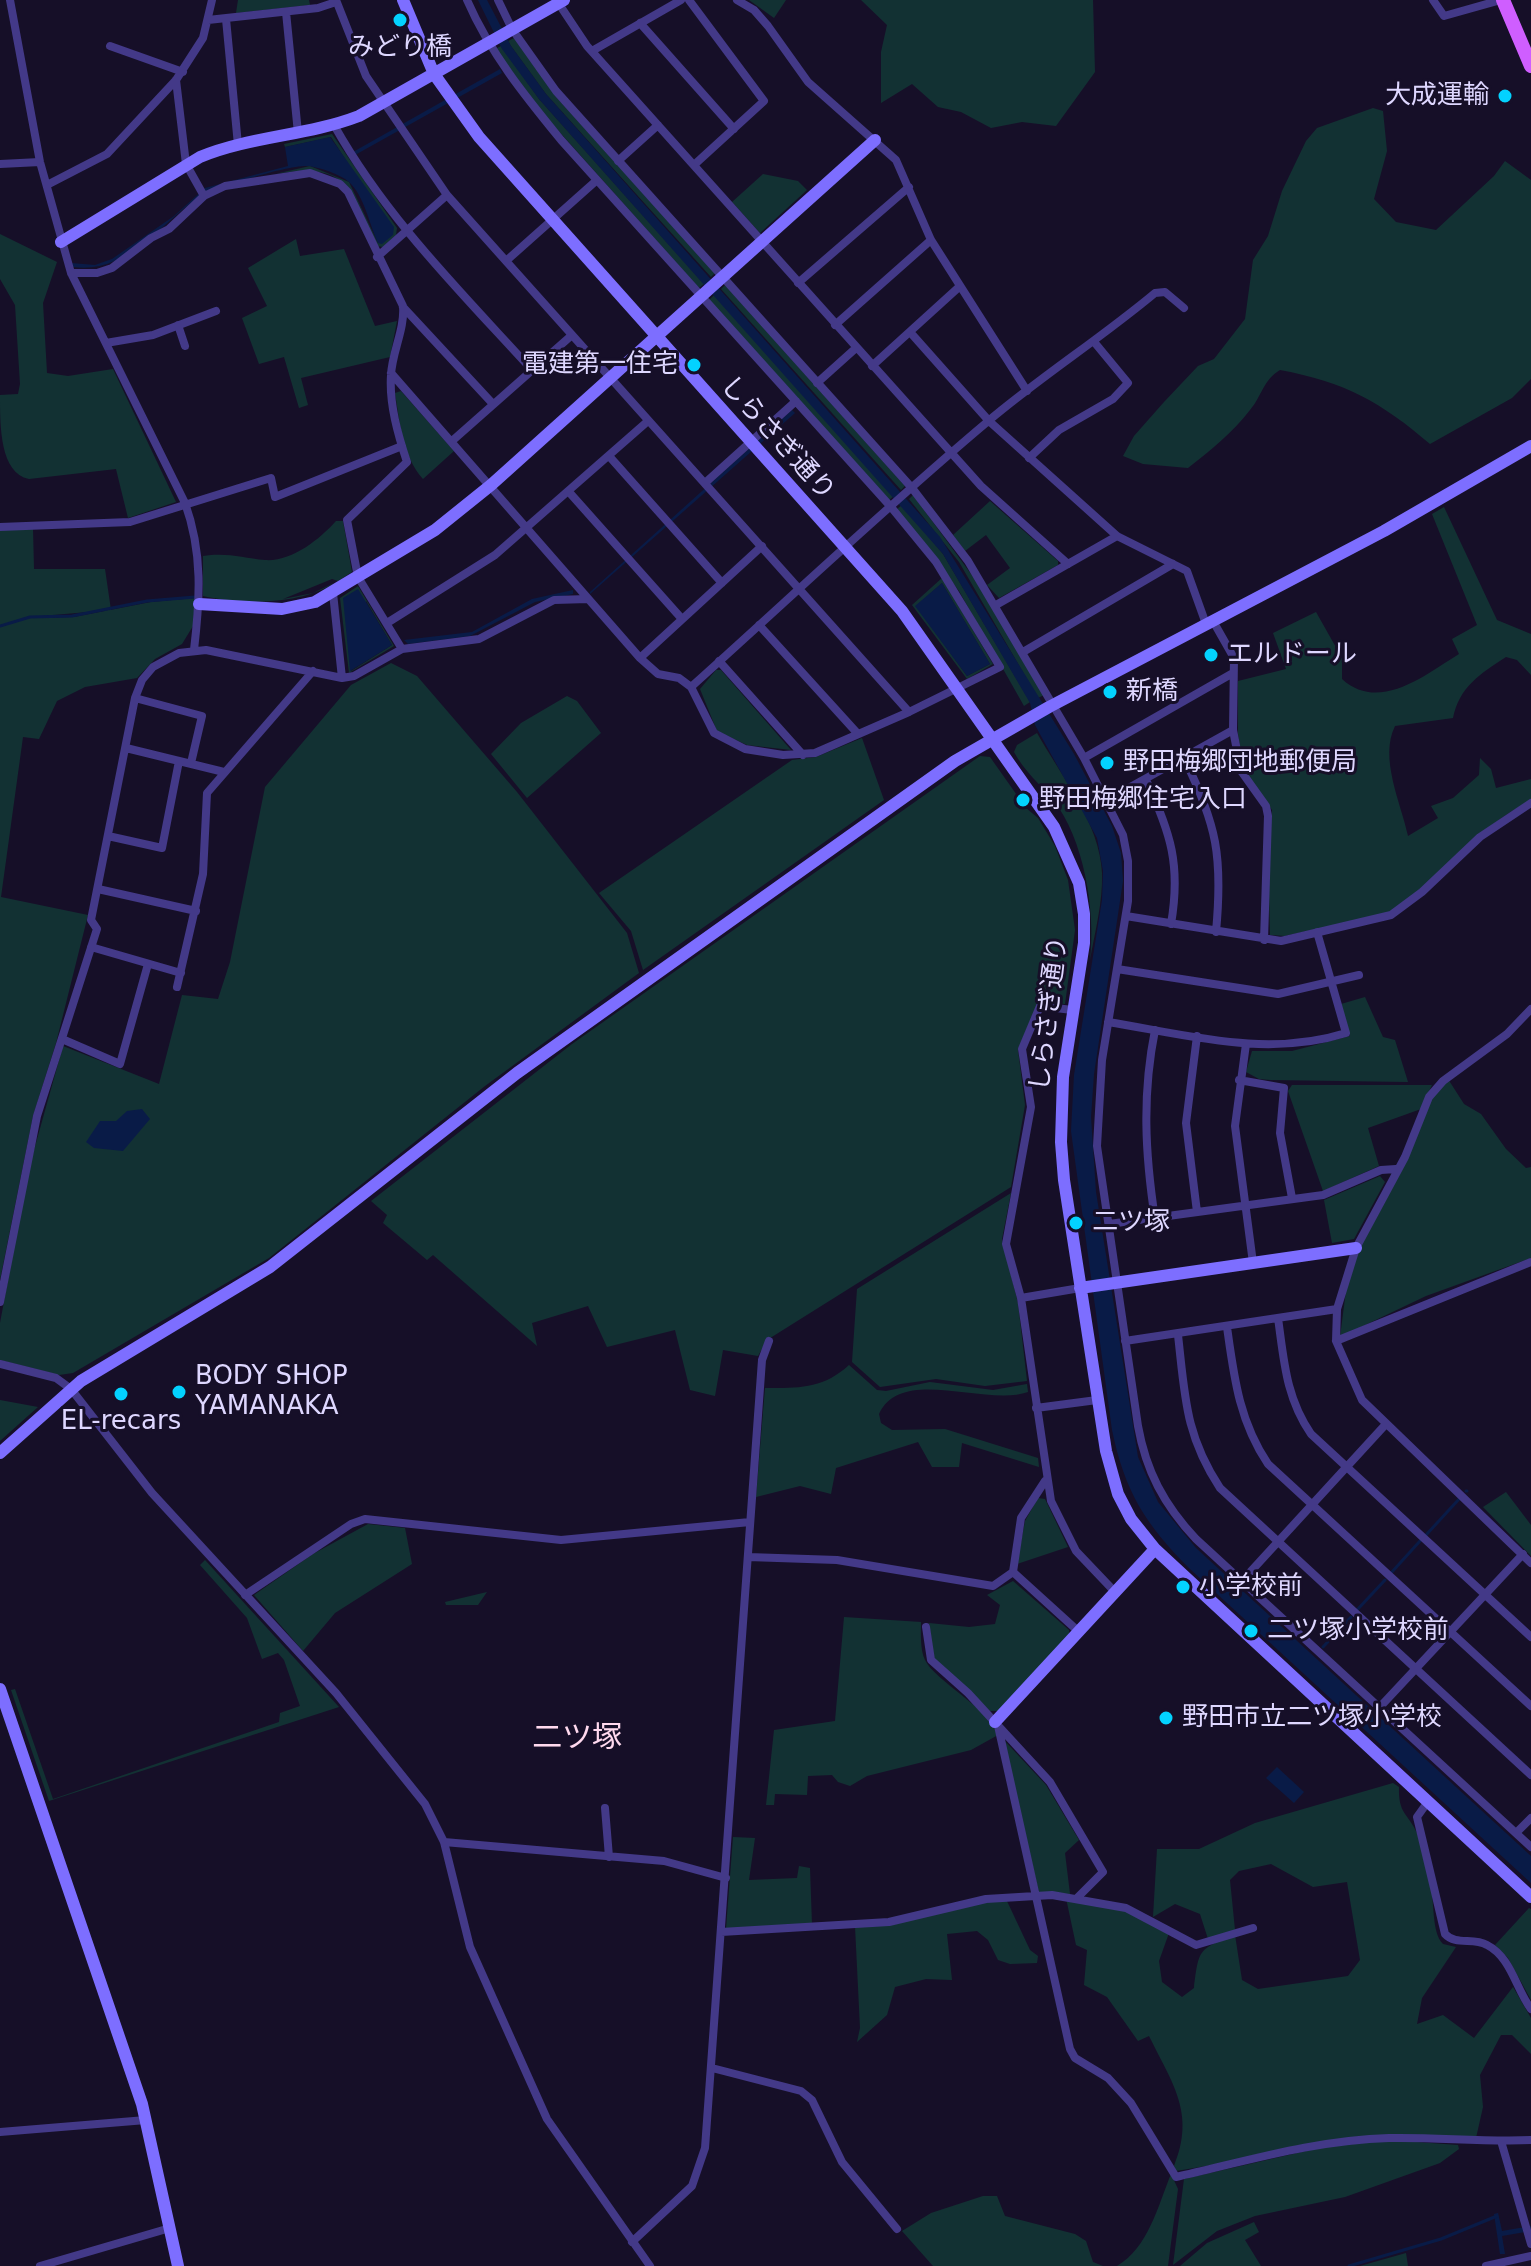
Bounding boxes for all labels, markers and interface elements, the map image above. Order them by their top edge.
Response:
marker: みどり橋 [391,11,409,29]
place label: みどり橋 [348,32,452,64]
place label: 大成運輸 [1385,80,1489,112]
marker: 大成運輸 [1496,87,1514,105]
place label: 電建第一住宅 [522,349,678,381]
marker: 電建第一住宅 [685,356,703,374]
street label: しらさぎ通り [713,371,841,507]
place label: エルドール [1227,639,1357,671]
marker: エルドール [1202,646,1220,664]
place label: 新橋 [1126,676,1178,708]
marker: 新橋 [1101,683,1119,701]
place label: 野田梅郷団地郵便局 [1123,747,1357,779]
marker: 野田梅郷団地郵便局 [1098,754,1116,772]
place label: 野田梅郷住宅入口 [1039,784,1247,816]
marker: 野田梅郷住宅入口 [1014,791,1032,809]
street label: しらさぎ通り [1025,935,1075,1093]
place label: 二ツ塚 [1092,1207,1170,1239]
marker: 二ツ塚 [1067,1214,1085,1232]
place label: BODY SHOP YAMANAKA [195,1361,348,1422]
marker: BODY SHOP YAMANAKA [170,1383,188,1401]
marker: EL-recars [112,1385,130,1403]
place label: EL-recars [61,1406,181,1438]
place label: 小学校前 [1199,1571,1303,1603]
marker: 小学校前 [1174,1578,1192,1596]
place label: 二ツ塚小学校前 [1267,1615,1449,1647]
marker: 二ツ塚小学校前 [1242,1622,1260,1640]
place label: 野田市立二ツ塚小学校 [1182,1702,1442,1734]
marker: 野田市立二ツ塚小学校 [1157,1709,1175,1727]
district label: 二ツ塚 [532,1721,622,1757]

